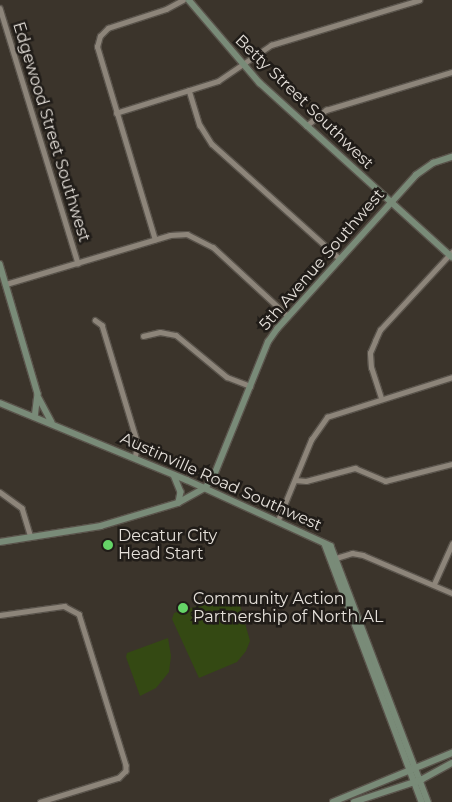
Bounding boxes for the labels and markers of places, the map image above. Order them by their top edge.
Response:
place label: Decatur City Head Start [118,526,217,564]
marker: Decatur City Head Start [102,539,114,551]
place label: Community Action Partnership of North AL [193,589,383,627]
marker: Community Action Partnership of North AL [177,602,189,614]

